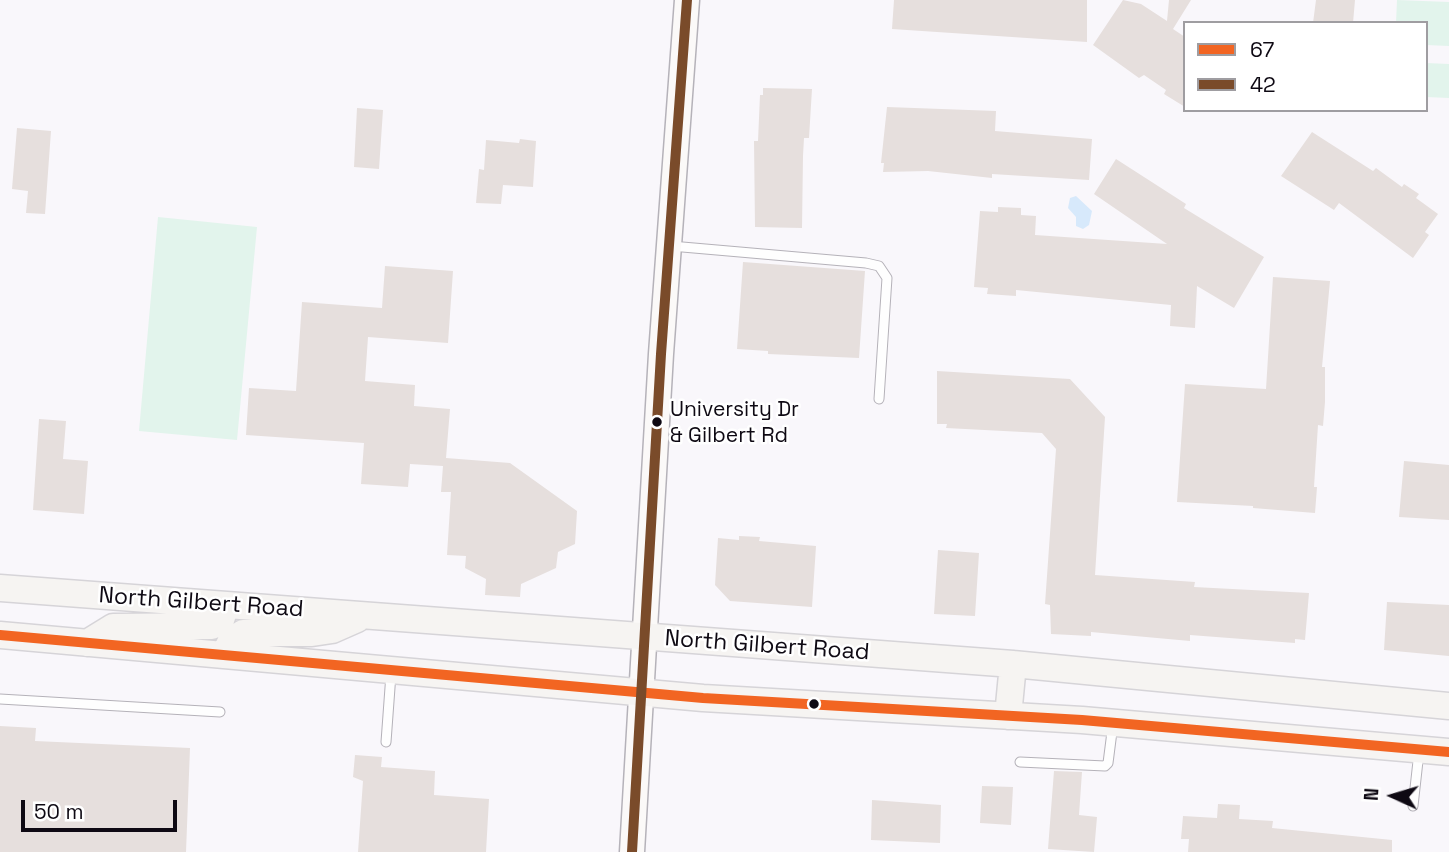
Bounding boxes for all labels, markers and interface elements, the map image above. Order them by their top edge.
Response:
legend [1183,21,1428,112]
text: 67 [1250,36,1274,63]
text: 42 [1250,71,1276,98]
place label: University Dr & Gilbert Rd [670,397,799,447]
marker: University Dr & Gilbert Rd [650,415,664,429]
street label: North Gilbert Road [98,582,304,624]
street label: North Gilbert Road [664,625,870,667]
unlabelled marker [807,697,821,711]
north arrow [1358,761,1428,831]
scale bar [24,786,180,830]
text: N [1359,787,1384,802]
text: 50 m [34,798,84,825]

